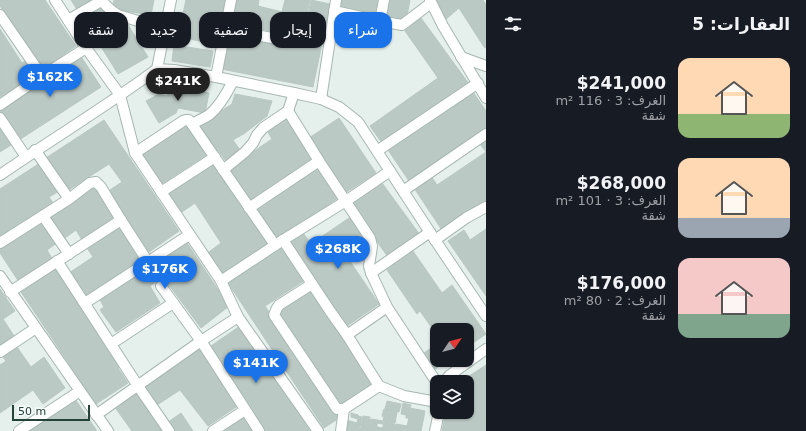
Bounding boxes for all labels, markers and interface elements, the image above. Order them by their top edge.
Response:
chip: شقة [74,12,128,48]
chip: جديد [136,12,191,48]
chip: تصفية [199,12,262,48]
chip: إيجار [270,12,326,48]
chip: شراء [334,12,392,48]
icon: filters [502,13,524,35]
text: العقارات: 5 [692,14,790,34]
pin: $162K [22,64,78,98]
pin: $241K [150,68,206,102]
text: $162K [27,69,73,84]
text: $241K [155,73,201,88]
text: $241,000 [577,73,666,93]
icon: home [710,74,758,122]
text: الغرف: 3 · 116 m² [555,93,666,108]
text: شقة [642,108,666,123]
text: $268,000 [577,173,666,193]
icon: home [710,174,758,222]
text: الغرف: 3 · 101 m² [555,193,666,208]
text: شقة [642,208,666,223]
pin: $268K [310,236,366,270]
text: $268K [315,241,361,256]
pin: $176K [137,256,193,290]
text: $176K [142,261,188,276]
text: $176,000 [577,273,666,293]
icon: home [710,274,758,322]
text: الغرف: 2 · 80 m² [564,293,666,308]
text: شقة [642,308,666,323]
north arrow [430,323,474,367]
map controls [430,323,474,419]
pin: $141K [228,350,284,384]
text: $141K [233,355,279,370]
button: layers [430,375,474,419]
scale bar [12,403,90,422]
text: 50 m [18,405,46,418]

